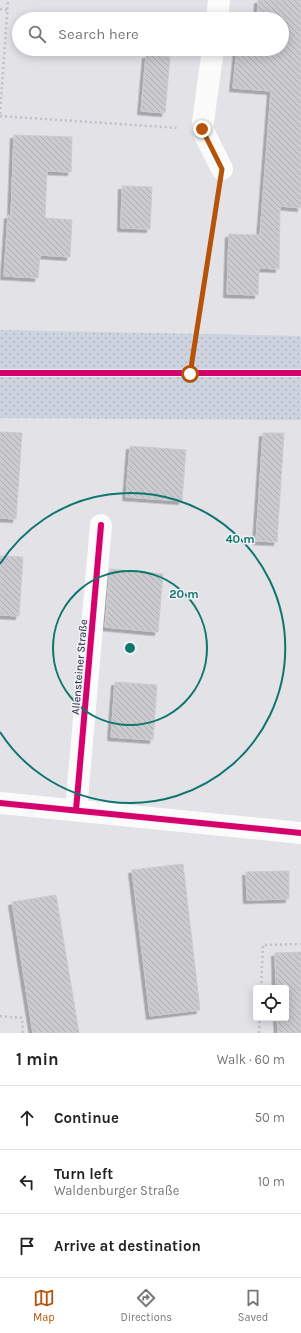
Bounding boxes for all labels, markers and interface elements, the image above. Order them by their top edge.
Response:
search box [12,12,289,56]
icon: search [26,23,48,45]
text: Search here [58,25,139,43]
route end [193,120,211,138]
route start [181,365,199,383]
text: 40 m [225,532,255,546]
text: 20 m [169,587,199,601]
street label: Allensteiner Straße [69,618,90,715]
centre of rings [123,641,137,655]
map controls [253,985,289,1021]
button: locate [253,985,289,1021]
text: 1 min [16,1049,59,1069]
text: Walk · 60 m [217,1052,285,1067]
icon: ahead [16,1107,38,1129]
text: Continue [54,1109,119,1127]
text: 50 m [255,1110,285,1125]
text: Turn left [54,1165,113,1183]
icon: left [16,1171,38,1193]
text: 10 m [258,1174,285,1189]
text: Waldenburger Straße [54,1183,179,1198]
icon: arrive [16,1235,38,1257]
text: Arrive at destination [54,1237,201,1255]
tab: Map [33,1287,55,1324]
tab: Directions [120,1287,172,1324]
tab: Saved [238,1287,268,1324]

